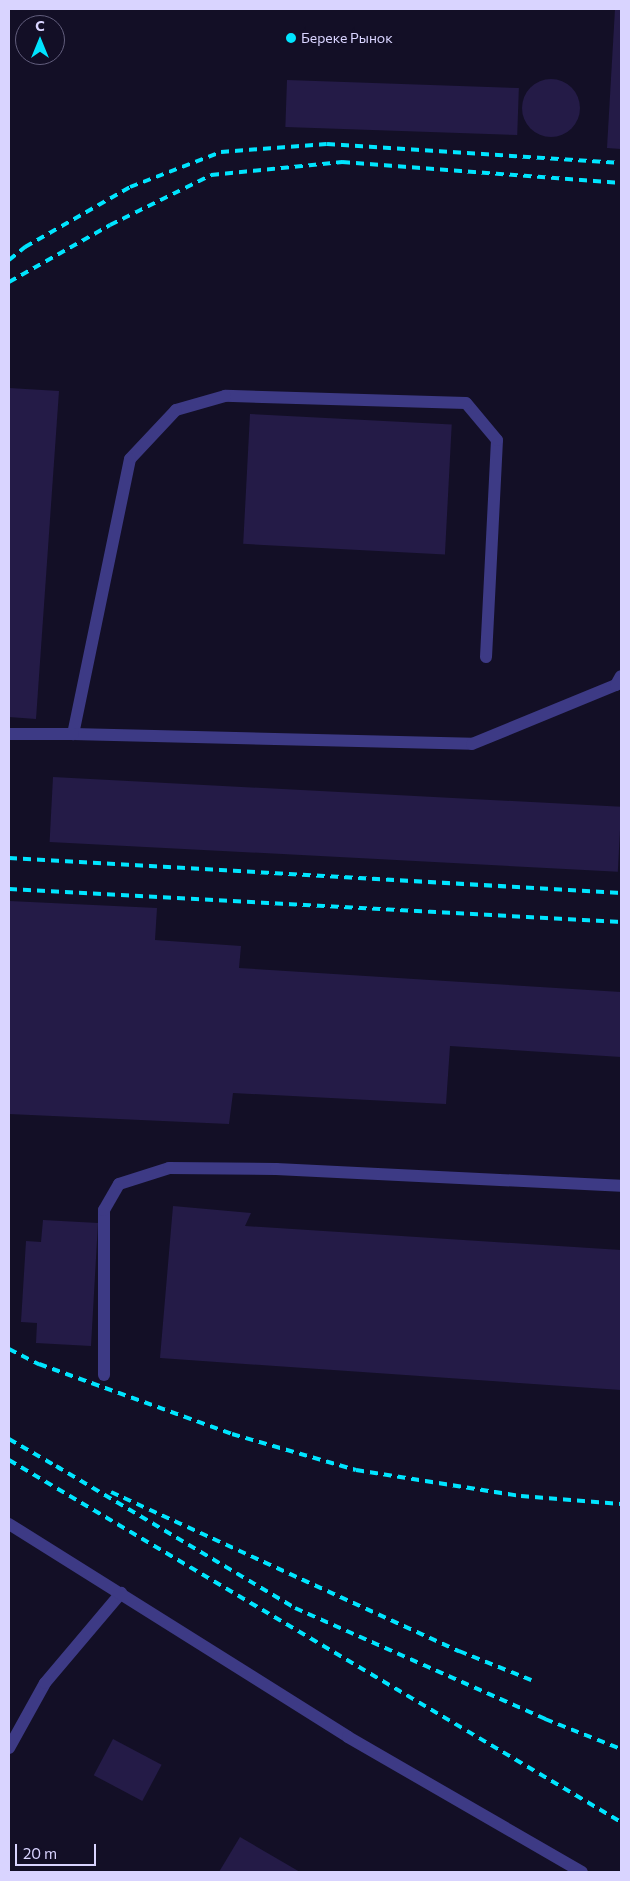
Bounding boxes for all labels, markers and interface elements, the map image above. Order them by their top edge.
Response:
north arrow [15,15,65,65]
text: С [35,17,45,34]
place label: Береке Рынок [301,30,393,46]
marker: Береке Рынок [285,32,297,44]
scale bar [18,1834,99,1866]
text: 20 m [23,1844,57,1862]

